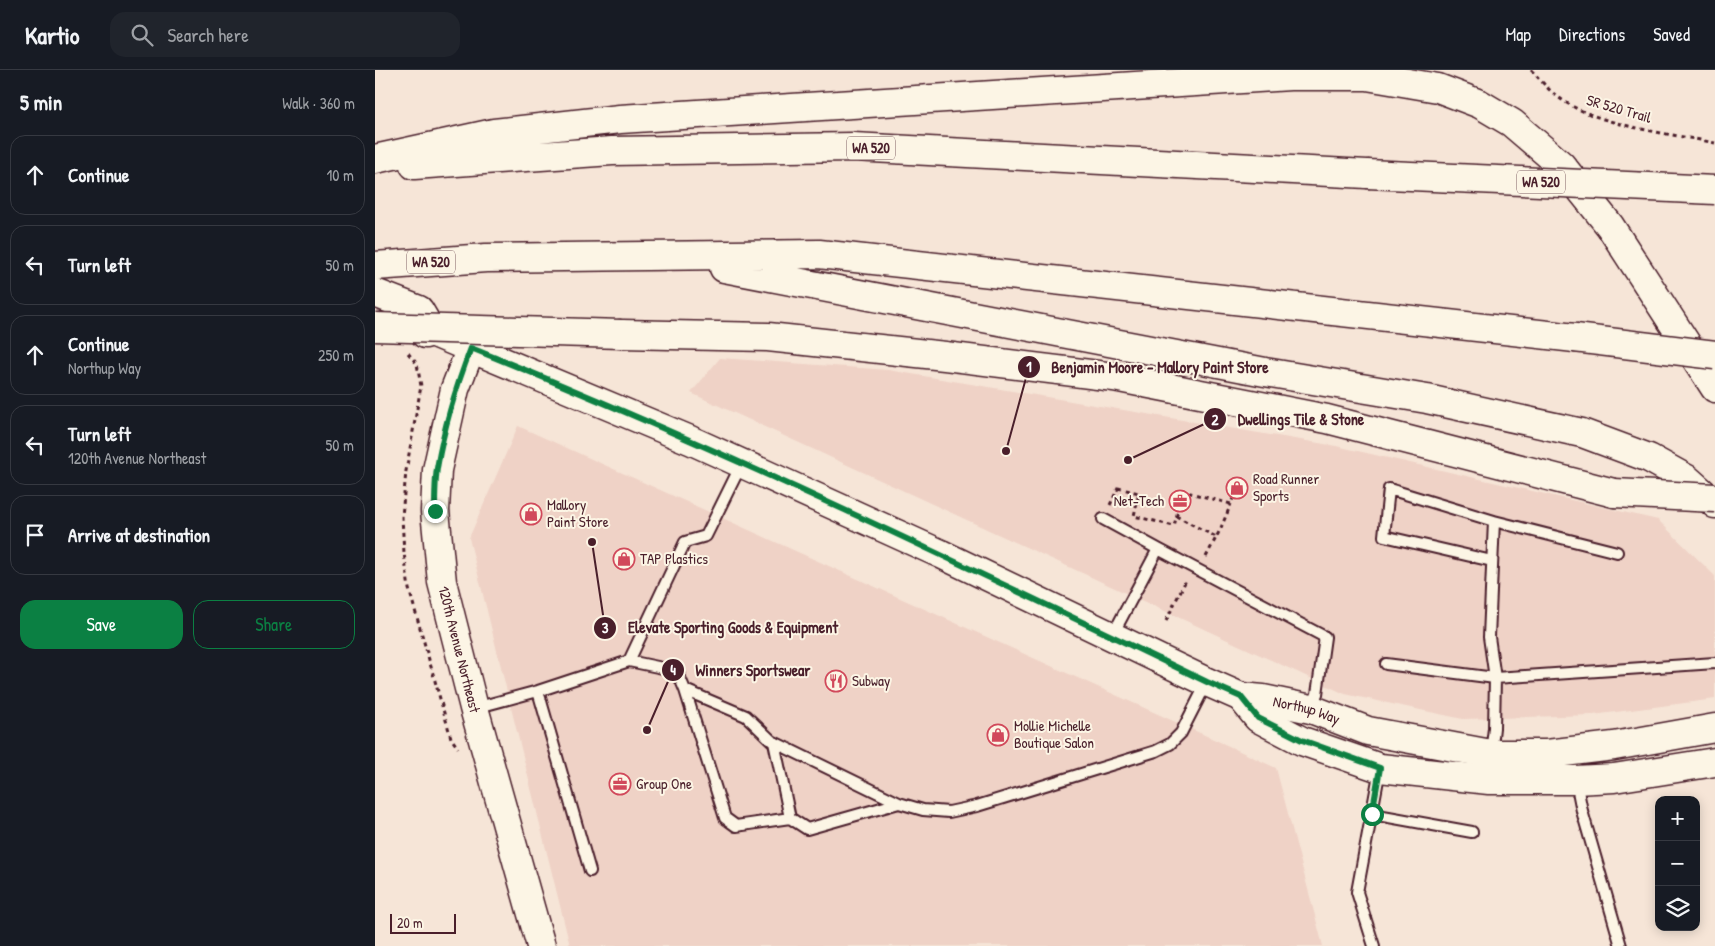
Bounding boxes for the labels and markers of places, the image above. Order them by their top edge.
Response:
callout: Benjamin Moore - Mallory Paint Store [1016,352,1279,383]
callout: Dwellings Tile & Stone [1203,404,1374,435]
place label: Road Runner Sports [1253,468,1319,506]
shop icon: Road Runner Sports [1225,476,1249,500]
office icon: Net-Tech [1168,489,1192,513]
place label: Net-Tech [1114,490,1164,511]
place label: Mallory Paint Store [547,494,609,532]
shop icon: Mallory Paint Store [519,502,543,526]
shop icon: TAP Plastics [612,547,636,571]
place label: TAP Plastics [640,548,708,569]
callout: Elevate Sporting Goods & Equipment [593,612,848,643]
callout: Winners Sportswear [660,655,820,686]
restaurant icon: Subway [824,669,848,693]
place label: Subway [852,670,890,691]
place label: Mollie Michelle Boutique Salon [1014,715,1094,753]
shop icon: Mollie Michelle Boutique Salon [986,723,1010,747]
office icon: Group One [608,772,632,796]
place label: Group One [636,773,692,794]

